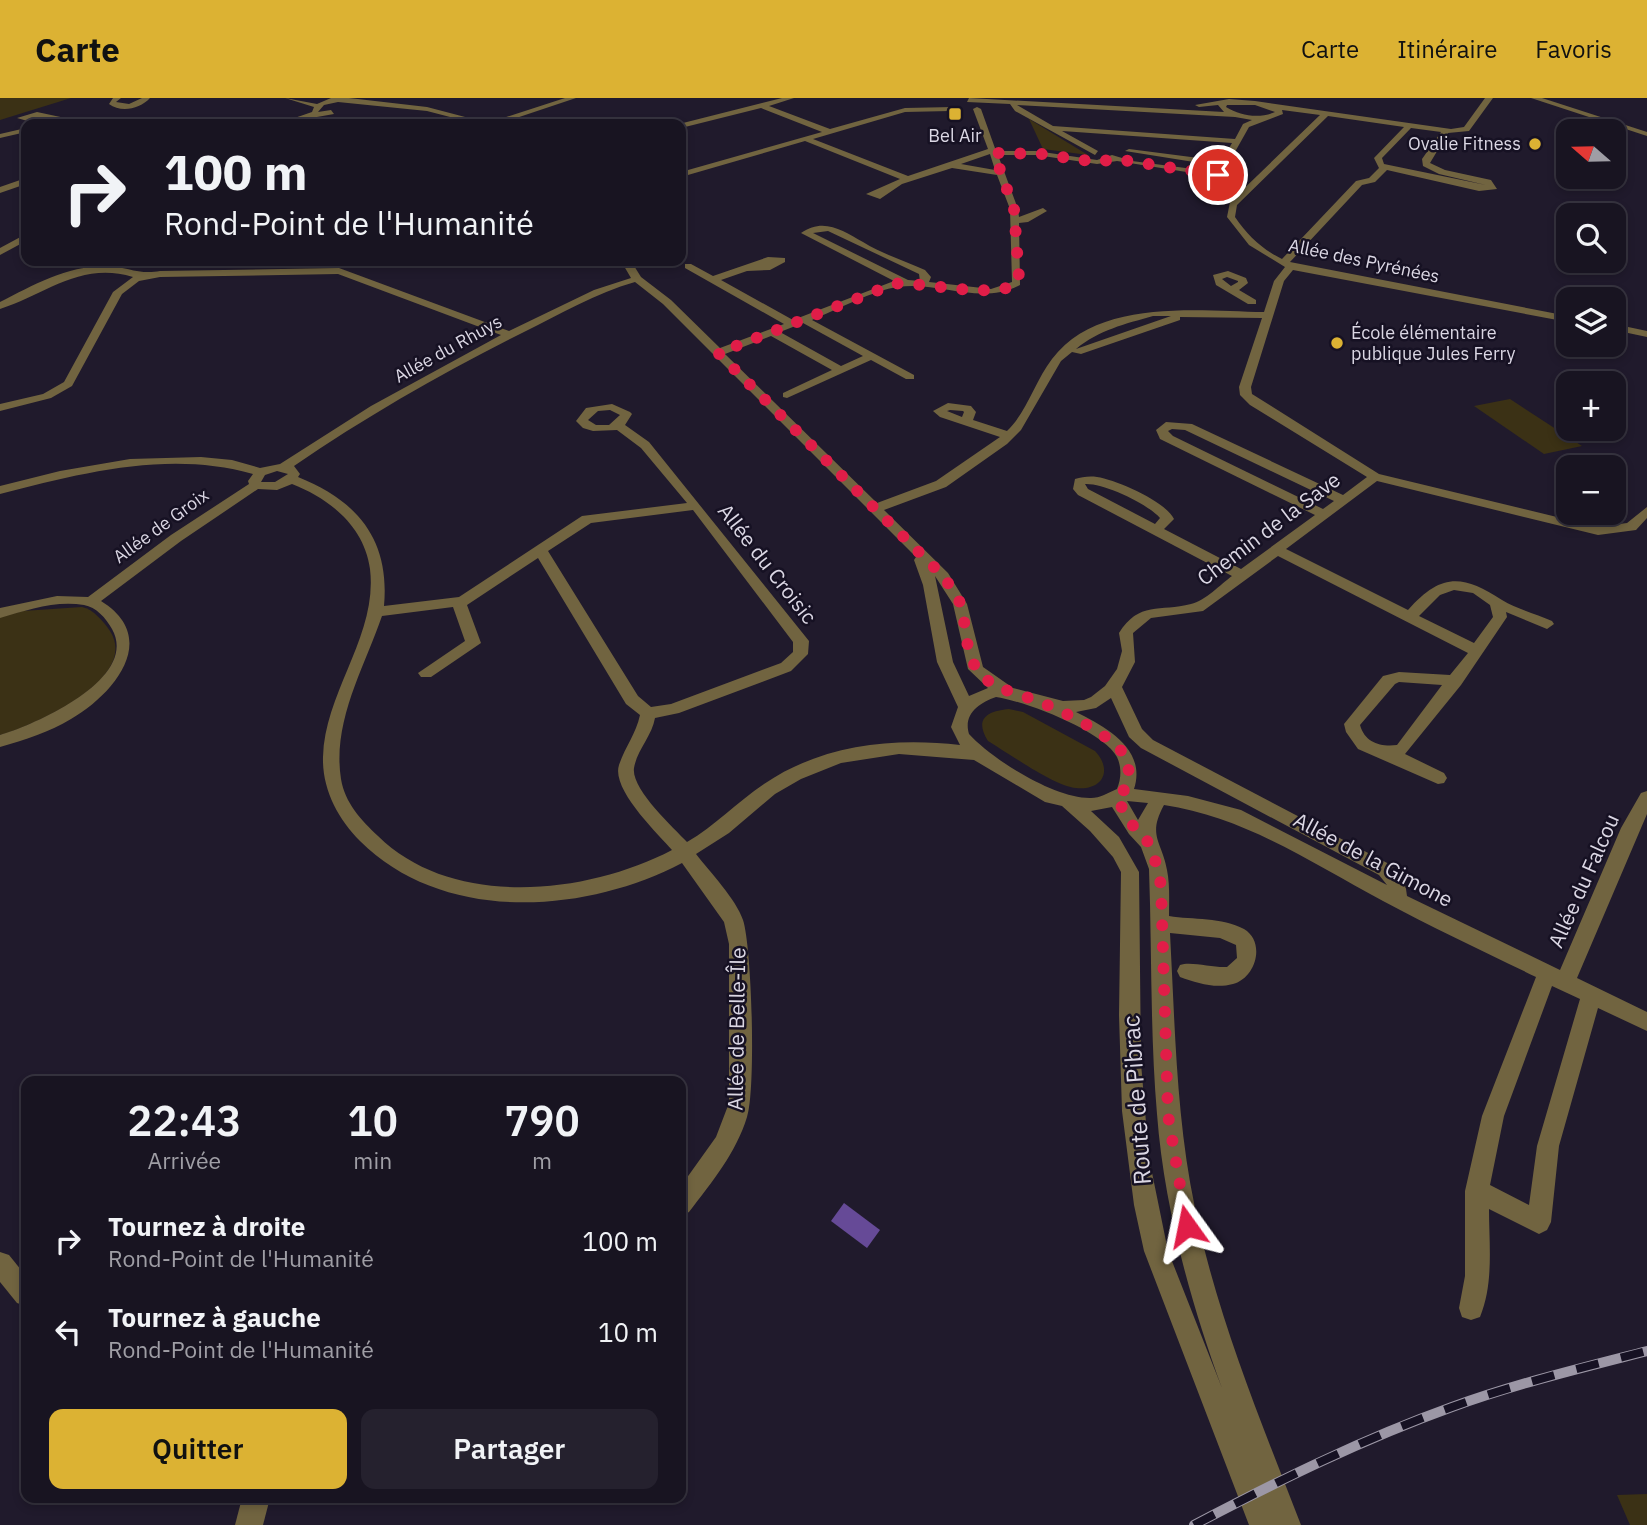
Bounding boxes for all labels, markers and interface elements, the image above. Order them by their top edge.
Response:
text: Carte [35,28,120,71]
text: Carte [1301,33,1359,65]
text: Itinéraire [1397,33,1497,65]
text: Favoris [1535,33,1612,65]
marker: Bel Air [947,106,963,122]
north arrow [1556,119,1626,189]
map controls [1556,119,1626,525]
place label: Bel Air [928,124,982,147]
place label: Ovalie Fitness [1408,132,1521,155]
marker: Ovalie Fitness [1527,136,1543,152]
text: 100 m [164,140,308,203]
pin [1188,145,1248,205]
icon: right [49,147,140,238]
icon: arrive [1199,156,1237,194]
text: Rond-Point de l'Humanité [164,202,534,244]
button: search [1556,203,1626,273]
street label: Allée des Pyrénées [1287,233,1442,288]
button: layers [1556,287,1626,357]
street label: Allée du Rhuys [390,309,506,388]
place label: École élémentaire publique Jules Ferry [1351,321,1515,365]
marker: École élémentaire publique Jules Ferry [1329,335,1345,351]
button: + [1556,371,1626,441]
button: − [1556,455,1626,525]
street label: Chemin de la Save [1191,465,1346,591]
street label: Allée de Groix [108,483,213,568]
street label: Allée du Croisic [712,497,824,629]
street label: Allée de la Gimone [1289,805,1458,913]
street label: Allée du Falcou [1541,809,1625,952]
street label: Allée de Belle-Île [721,947,751,1111]
street label: Route de Pibrac [1114,1014,1158,1186]
text: 22:43 [127,1093,241,1148]
text: 10 [348,1093,398,1148]
text: 790 [504,1093,580,1148]
text: Arrivée [147,1145,221,1175]
text: min [353,1145,392,1175]
text: m [532,1145,552,1175]
position arrow [1150,1189,1224,1263]
text: Tournez à droite [108,1209,305,1243]
icon: right [49,1222,87,1260]
text: 100 m [582,1224,658,1258]
text: Rond-Point de l'Humanité [108,1243,374,1273]
text: Tournez à gauche [108,1300,321,1334]
icon: left [49,1313,87,1351]
text: 10 m [598,1315,658,1349]
text: Rond-Point de l'Humanité [108,1334,374,1364]
button: Quitter [49,1409,347,1489]
button: Partager [361,1409,658,1489]

